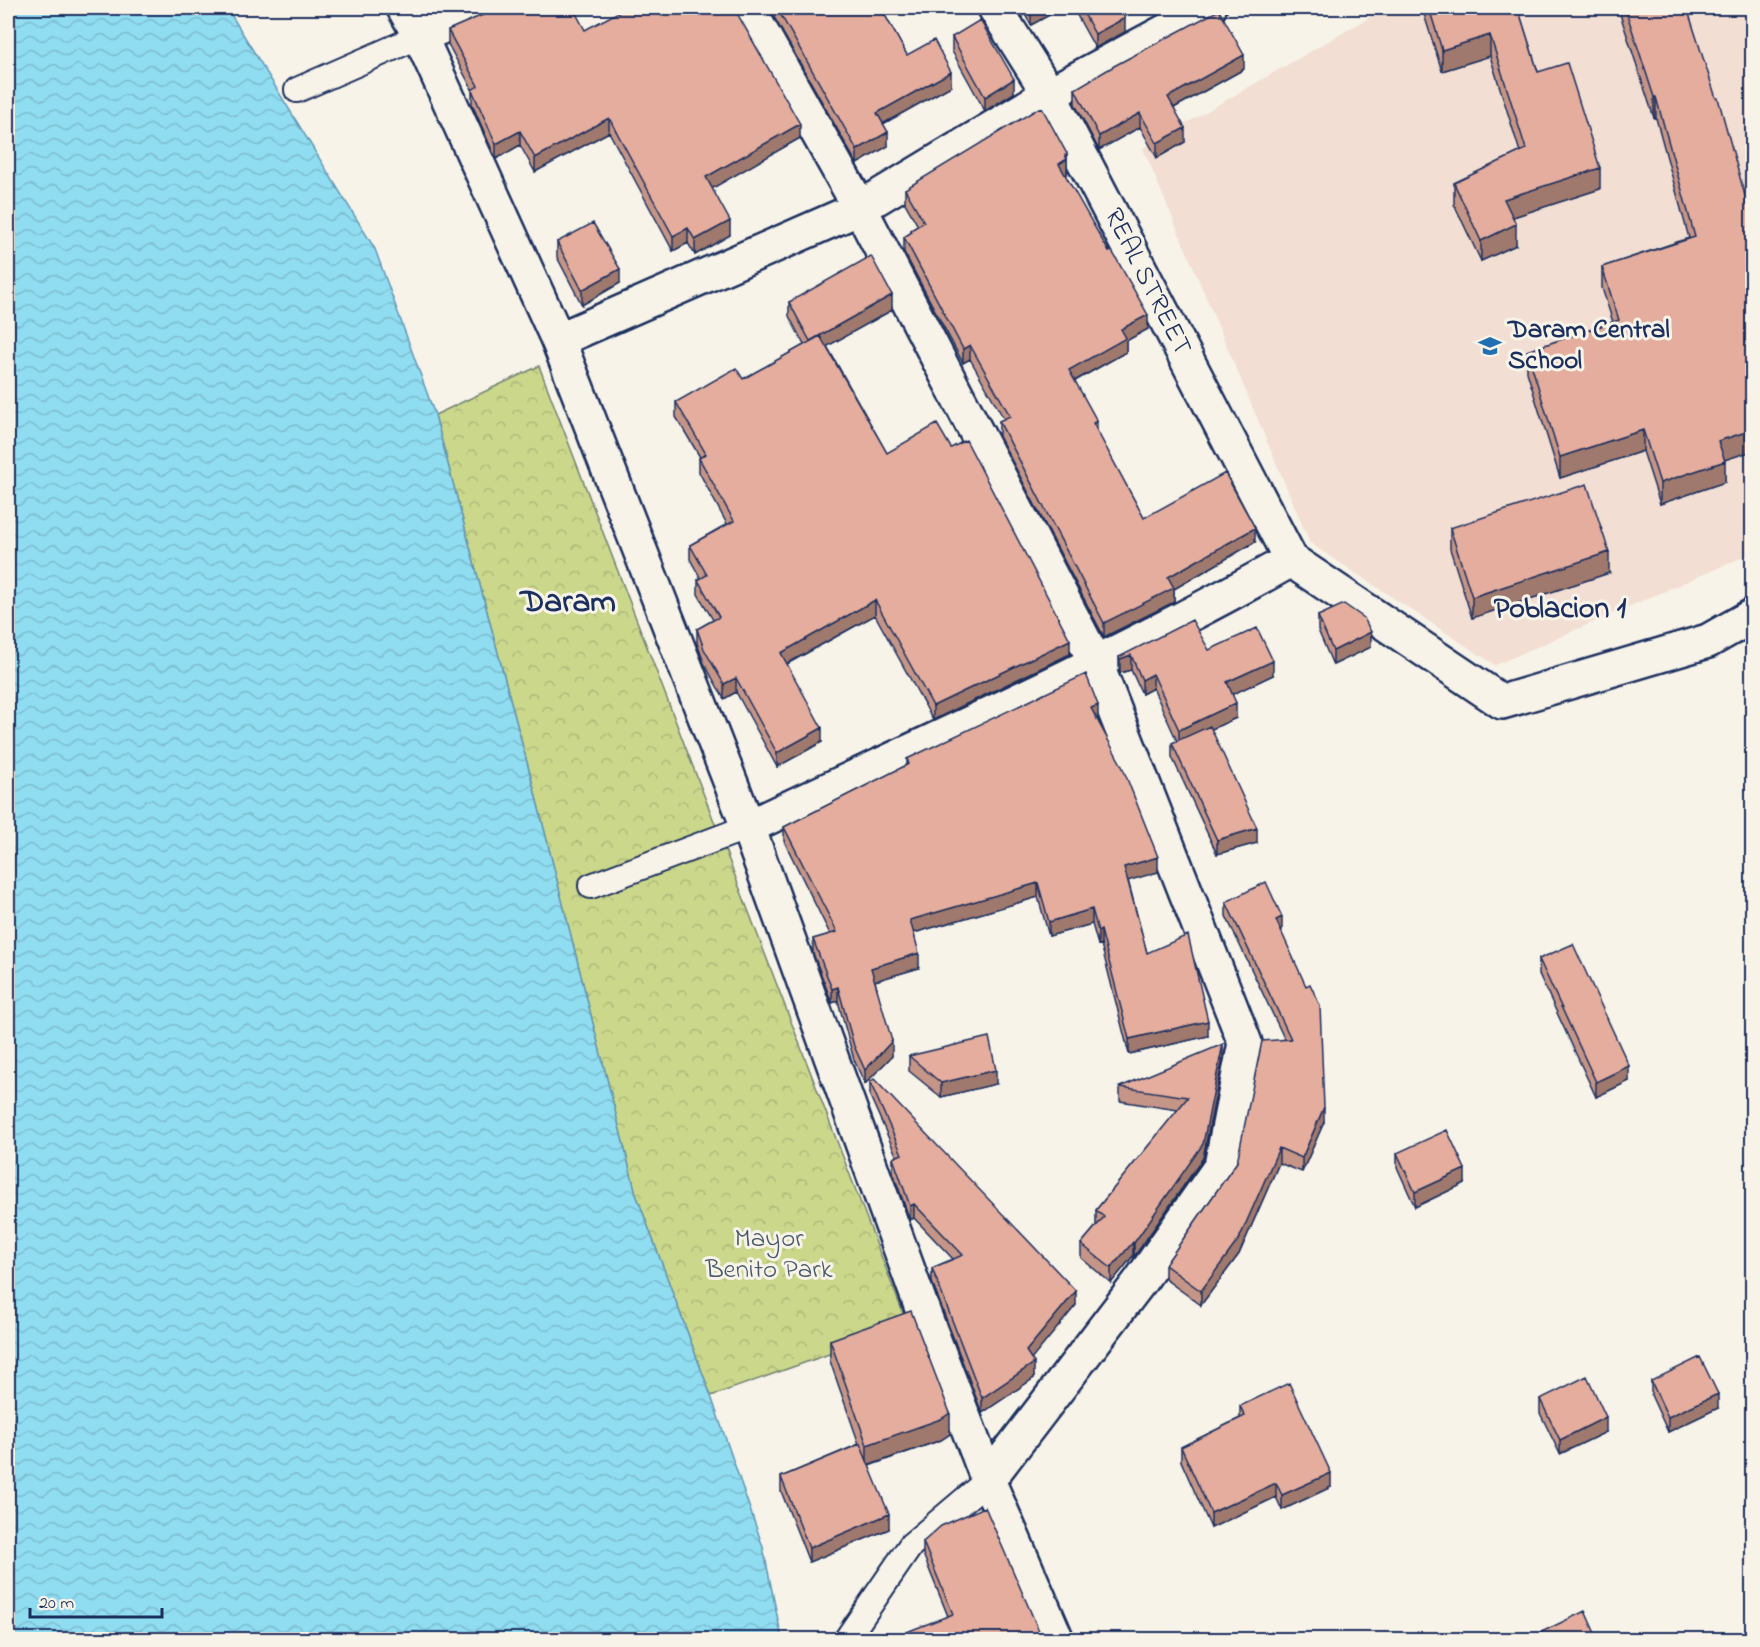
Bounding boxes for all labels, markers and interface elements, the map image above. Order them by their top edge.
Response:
street label: REAL STREET [1093,202,1201,362]
place label: Daram Central School [1506,311,1670,381]
school or university icon: Daram Central School [1477,333,1503,359]
district label: Daram [518,579,616,627]
district label: Poblacion 1 [1494,588,1627,632]
park label: Mayor Benito Park [704,1220,833,1290]
scale bar [30,1581,162,1619]
text: 20 m [39,1591,74,1617]

